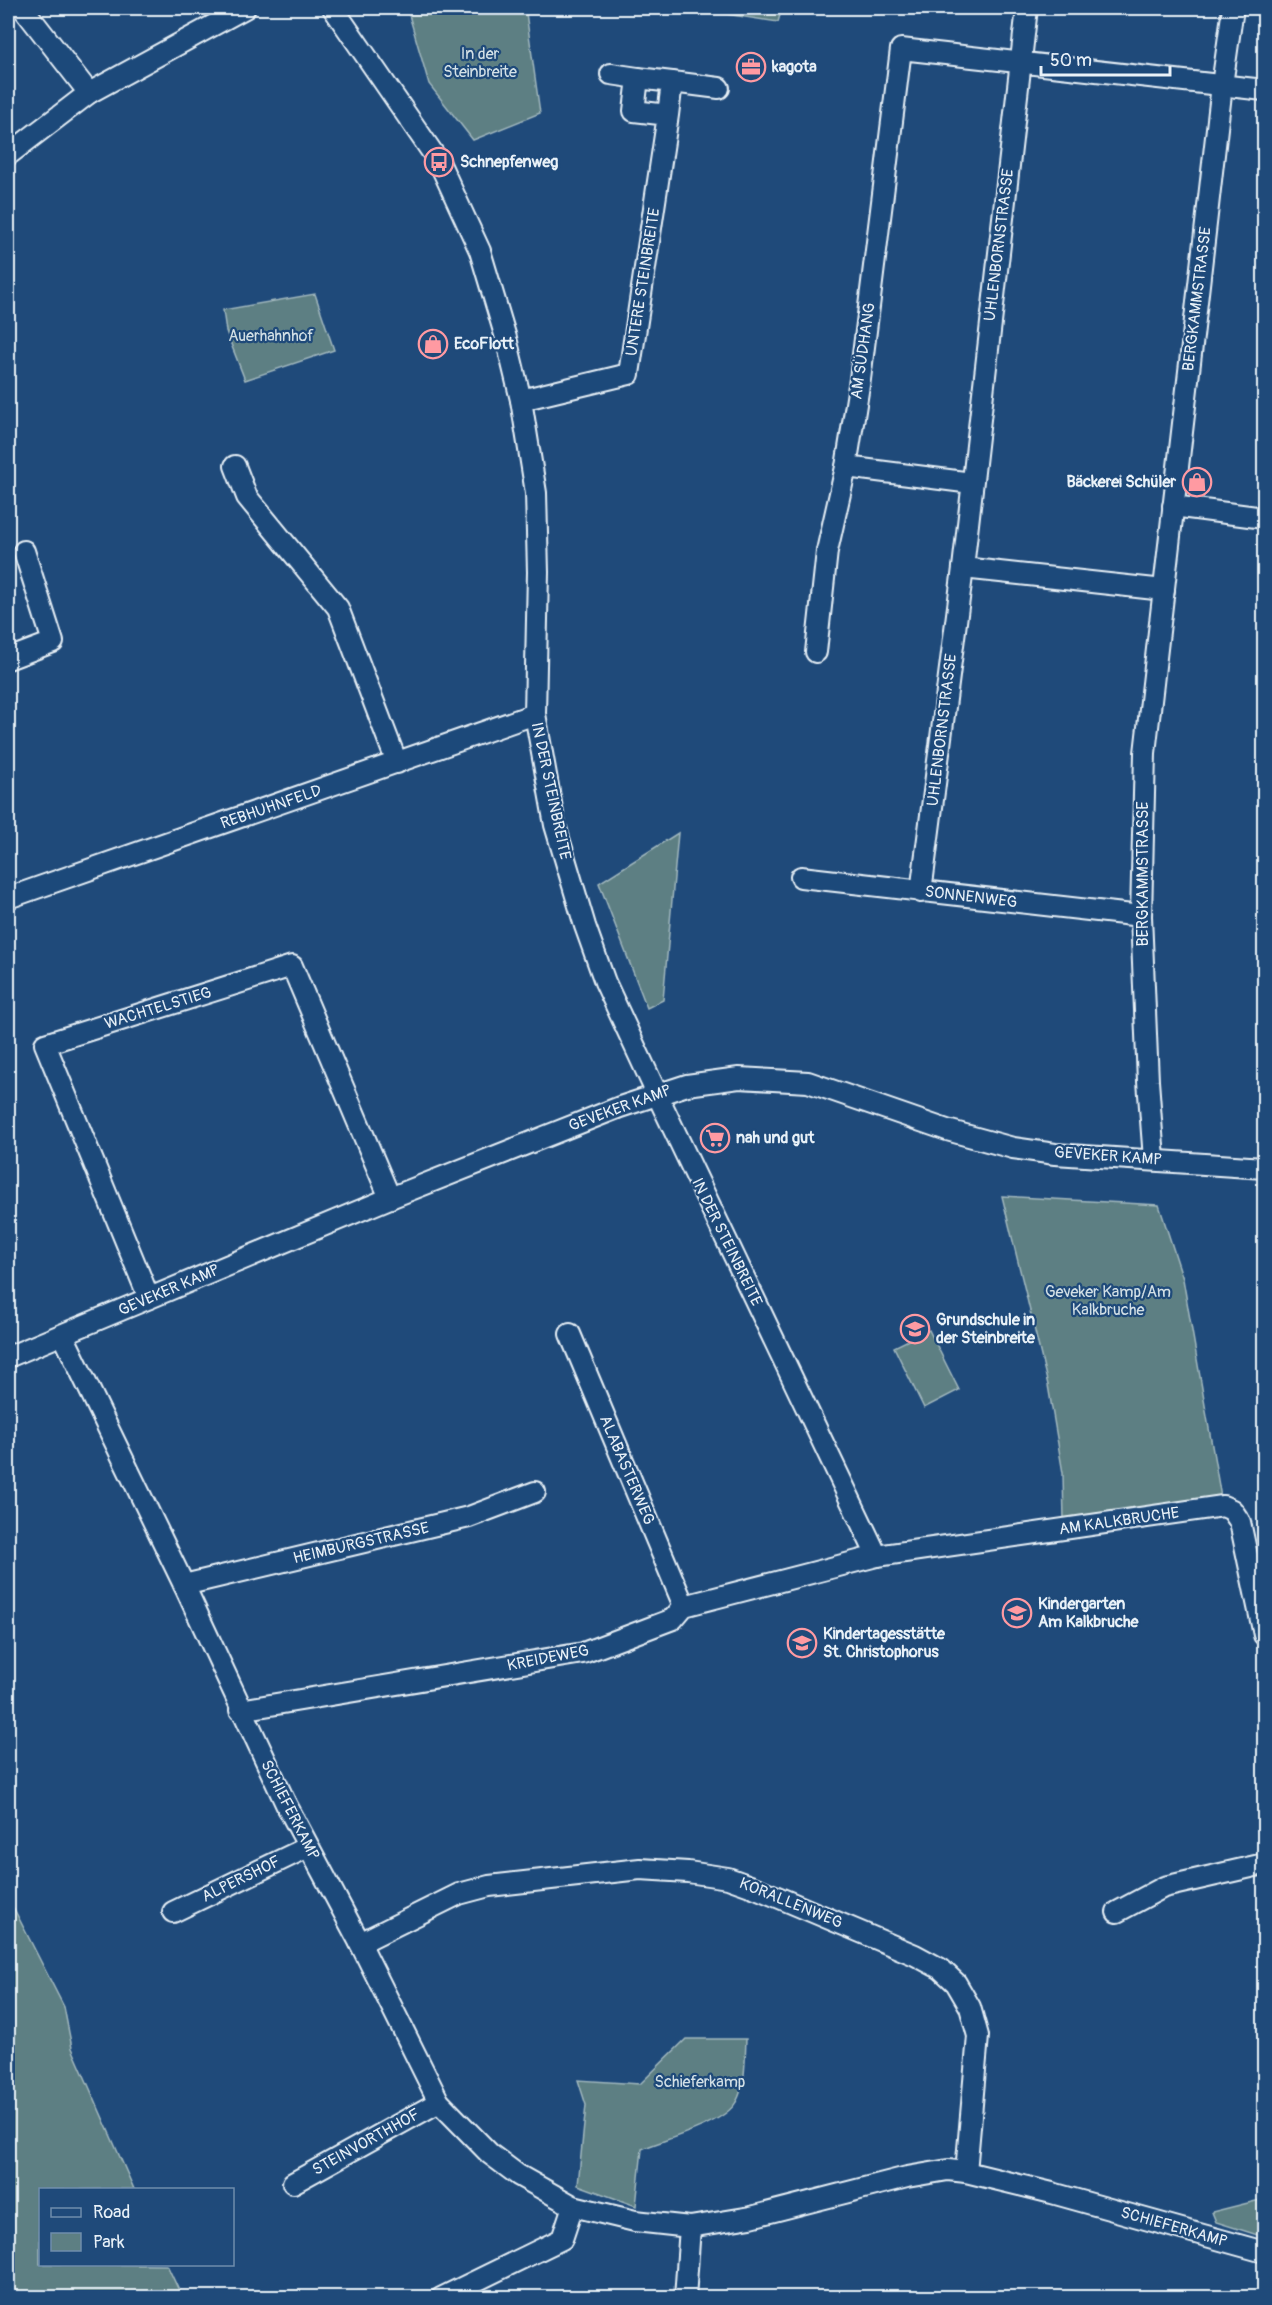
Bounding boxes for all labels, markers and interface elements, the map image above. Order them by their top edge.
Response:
scale bar [1041,39,1170,77]
park label: In der Steinbreite [443,44,517,82]
text: 50 m [1050,49,1092,72]
office icon: kagota [735,51,767,83]
place label: kagota [771,57,817,77]
bus stop icon: Schnepfenweg [423,146,455,178]
place label: Schnepfenweg [460,152,558,172]
street label: UHLENBORNSTRASSE [980,168,1018,322]
street label: UNTERE STEINBREITE [621,206,665,358]
street label: BERGKAMMSTRASSE [1178,226,1216,372]
street label: AM SÜDHANG [846,301,880,401]
park label: Auerhahnhof [228,326,314,346]
shop icon: EcoFlott [417,328,449,360]
place label: EcoFlott [454,334,515,354]
shop icon: Bäckerei Schüler [1181,466,1213,498]
place label: Bäckerei Schüler [1066,472,1176,492]
street label: UHLENBORNSTRASSE [923,653,961,807]
street label: IN DER STEINBREITE [527,720,575,862]
street label: REBHUHNFELD [218,780,324,834]
street label: BERGKAMMSTRASSE [1133,801,1153,947]
street label: SONNENWEG [924,881,1018,913]
street label: WACHTELSTIEG [102,982,214,1034]
street label: GEVEKER KAMP [566,1080,674,1136]
supermarket icon: nah und gut [699,1122,731,1154]
place label: nah und gut [736,1128,815,1148]
street label: GEVEKER KAMP [1053,1142,1163,1170]
street label: IN DER STEINBREITE [687,1175,767,1309]
street label: GEVEKER KAMP [115,1260,223,1320]
park label: Geveker Kamp/Am Kalkbruche [1045,1282,1171,1320]
place label: Grundschule in der Steinbreite [936,1310,1036,1348]
school or university icon: Grundschule in der Steinbreite [899,1313,931,1345]
street label: ALABASTERWEG [595,1412,659,1528]
street label: AM KALKBRUCHE [1058,1503,1180,1539]
street label: HEIMBURGSTRASSE [291,1518,431,1568]
place label: Kindergarten Am Kalkbruche [1038,1594,1140,1632]
school or university icon: Kindergarten Am Kalkbruche [1001,1597,1033,1629]
place label: Kindertagesstätte St. Christophorus [823,1624,946,1662]
school or university icon: Kindertagesstätte St. Christophorus [786,1627,818,1659]
street label: KREIDEWEG [506,1640,590,1676]
street label: SCHIEFERKAMP [256,1757,324,1864]
street label: ALPERSHOF [198,1851,284,1907]
street label: KORALLENWEG [736,1873,846,1933]
park label: Schieferkamp [655,2072,745,2092]
street label: STEINVORTHHOF [309,2104,424,2180]
legend [39,2188,234,2266]
text: Road [93,2201,130,2224]
street label: SCHIEFERKAMP [1118,2202,1230,2252]
text: Park [93,2231,125,2254]

